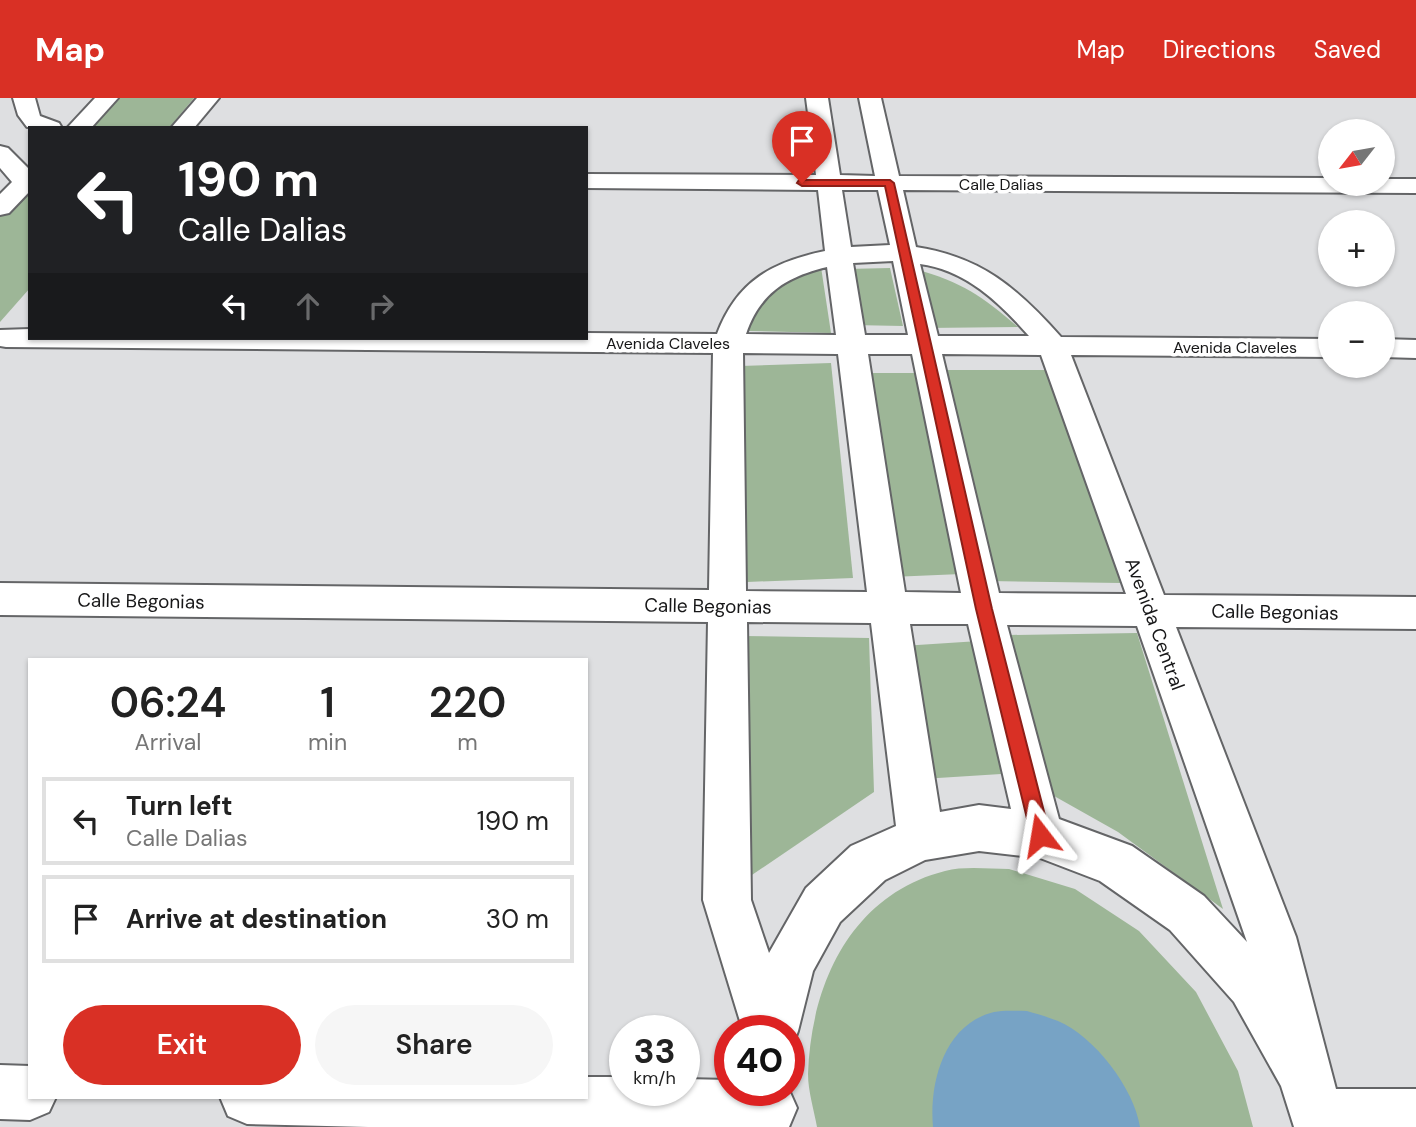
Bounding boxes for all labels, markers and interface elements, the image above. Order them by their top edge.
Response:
text: Map [35,28,105,71]
text: Map [1077,34,1125,65]
text: Directions [1163,34,1276,65]
text: Saved [1314,34,1381,65]
pin [772,111,832,183]
north arrow [1318,119,1395,196]
map controls [1318,119,1395,378]
icon: arrive [783,122,821,160]
text: 190 m [178,147,319,211]
icon: left [63,154,154,245]
street label: Calle Dalias [959,174,1043,195]
text: Calle Dalias [178,209,347,251]
button: + [1318,210,1395,287]
icon: left [216,287,254,325]
icon: ahead [289,287,327,325]
icon: right [362,287,400,325]
button: − [1318,301,1395,378]
street label: Avenida Claveles [606,333,730,354]
street label: Avenida Claveles [1173,337,1297,358]
street label: Avenida Central [1119,554,1191,694]
street label: Calle Begonias [77,587,205,615]
street label: Calle Begonias [644,592,772,620]
street label: Calle Begonias [1211,598,1339,626]
text: 06:24 [110,675,226,730]
text: 1 [320,675,335,730]
text: 220 [429,675,506,730]
text: Arrival [134,727,201,757]
text: min [308,727,347,757]
text: m [457,727,478,757]
text: Turn left [126,789,233,823]
position arrow [1003,798,1077,872]
icon: left [67,802,105,840]
text: 190 m [477,804,549,838]
text: Calle Dalias [126,823,248,853]
icon: arrive [67,900,105,938]
text: Arrive at destination [126,902,387,936]
text: 30 m [486,902,549,936]
button: Exit [63,1005,301,1085]
button: Share [315,1005,553,1085]
speed limit sign: 40 [714,1015,805,1106]
text: 33 [633,1028,676,1074]
text: km/h [633,1066,676,1090]

